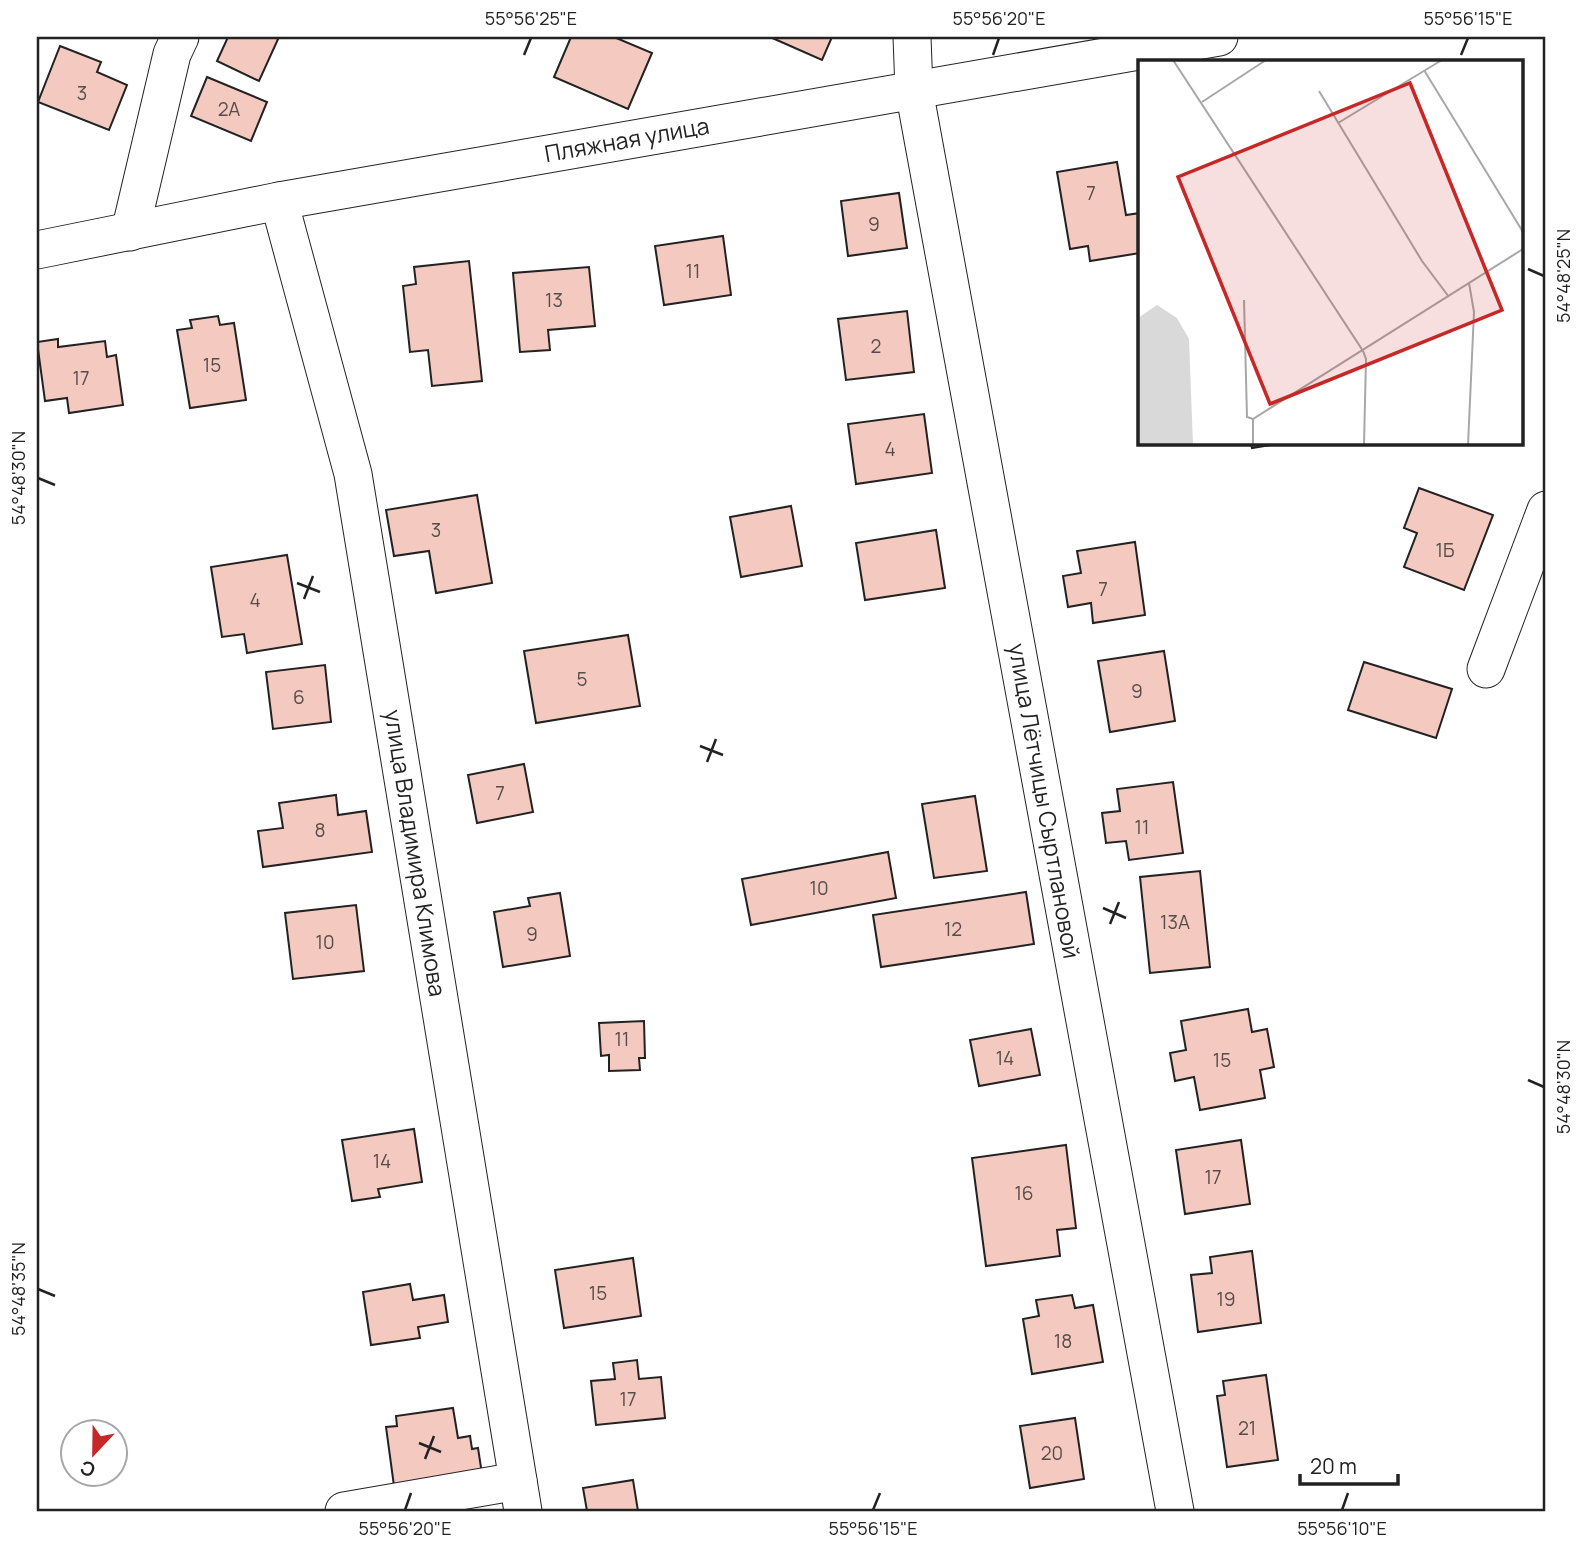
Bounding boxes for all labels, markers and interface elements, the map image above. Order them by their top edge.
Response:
text: 55°56'25"E [485,6,577,30]
text: 55°56'20"E [953,6,1045,30]
text: 55°56'15"E [1423,6,1513,30]
inset map [1138,60,1524,444]
house number: 3 [77,80,87,106]
house number: 2А [218,96,240,122]
street label: Пляжная улица [542,109,712,169]
house number: 7 [1086,180,1096,206]
house number: 9 [868,211,880,237]
text: 54°48'25"N [1551,229,1575,323]
house number: 11 [686,258,700,284]
house number: 13 [545,287,563,313]
house number: 2 [871,333,881,359]
house number: 15 [203,352,221,378]
house number: 17 [73,365,89,391]
text: 54°48'30"N [6,431,30,525]
house number: 4 [884,436,896,462]
house number: 3 [431,517,441,543]
house number: 1Б [1436,537,1454,563]
house number: 7 [1098,576,1108,602]
house number: 4 [249,587,261,613]
street label: улица Лётчицы Сыртлановой [1001,641,1088,961]
house number: 5 [577,666,588,692]
house number: 9 [1131,678,1143,704]
house number: 6 [293,684,305,710]
street label: улица Владимира Климова [377,707,454,999]
house number: 7 [495,780,505,806]
house number: 11 [1135,814,1149,840]
house number: 8 [314,817,326,843]
house number: 10 [809,875,829,901]
house number: 13А [1160,909,1190,935]
house number: 12 [944,916,962,942]
house number: 9 [526,921,538,947]
house number: 10 [315,929,335,955]
house number: 11 [615,1026,629,1052]
text: 54°48'30"N [1551,1040,1575,1134]
house number: 14 [996,1045,1014,1071]
house number: 15 [1213,1047,1231,1073]
house number: 14 [373,1148,391,1174]
house number: 17 [1205,1164,1221,1190]
house number: 16 [1014,1180,1034,1206]
text: 54°48'35"N [6,1242,30,1336]
house number: 15 [589,1280,607,1306]
house number: 19 [1216,1286,1236,1312]
house number: 18 [1054,1328,1072,1354]
house number: 17 [620,1386,636,1412]
house number: 21 [1238,1415,1256,1441]
north arrow [60,1418,130,1488]
house number: 20 [1041,1440,1063,1466]
scale bar [1300,1443,1398,1487]
text: 20 m [1310,1452,1357,1480]
text: С [76,1454,99,1483]
text: 55°56'20"E [359,1516,451,1540]
text: 55°56'15"E [828,1516,918,1540]
text: 55°56'10"E [1297,1516,1387,1540]

